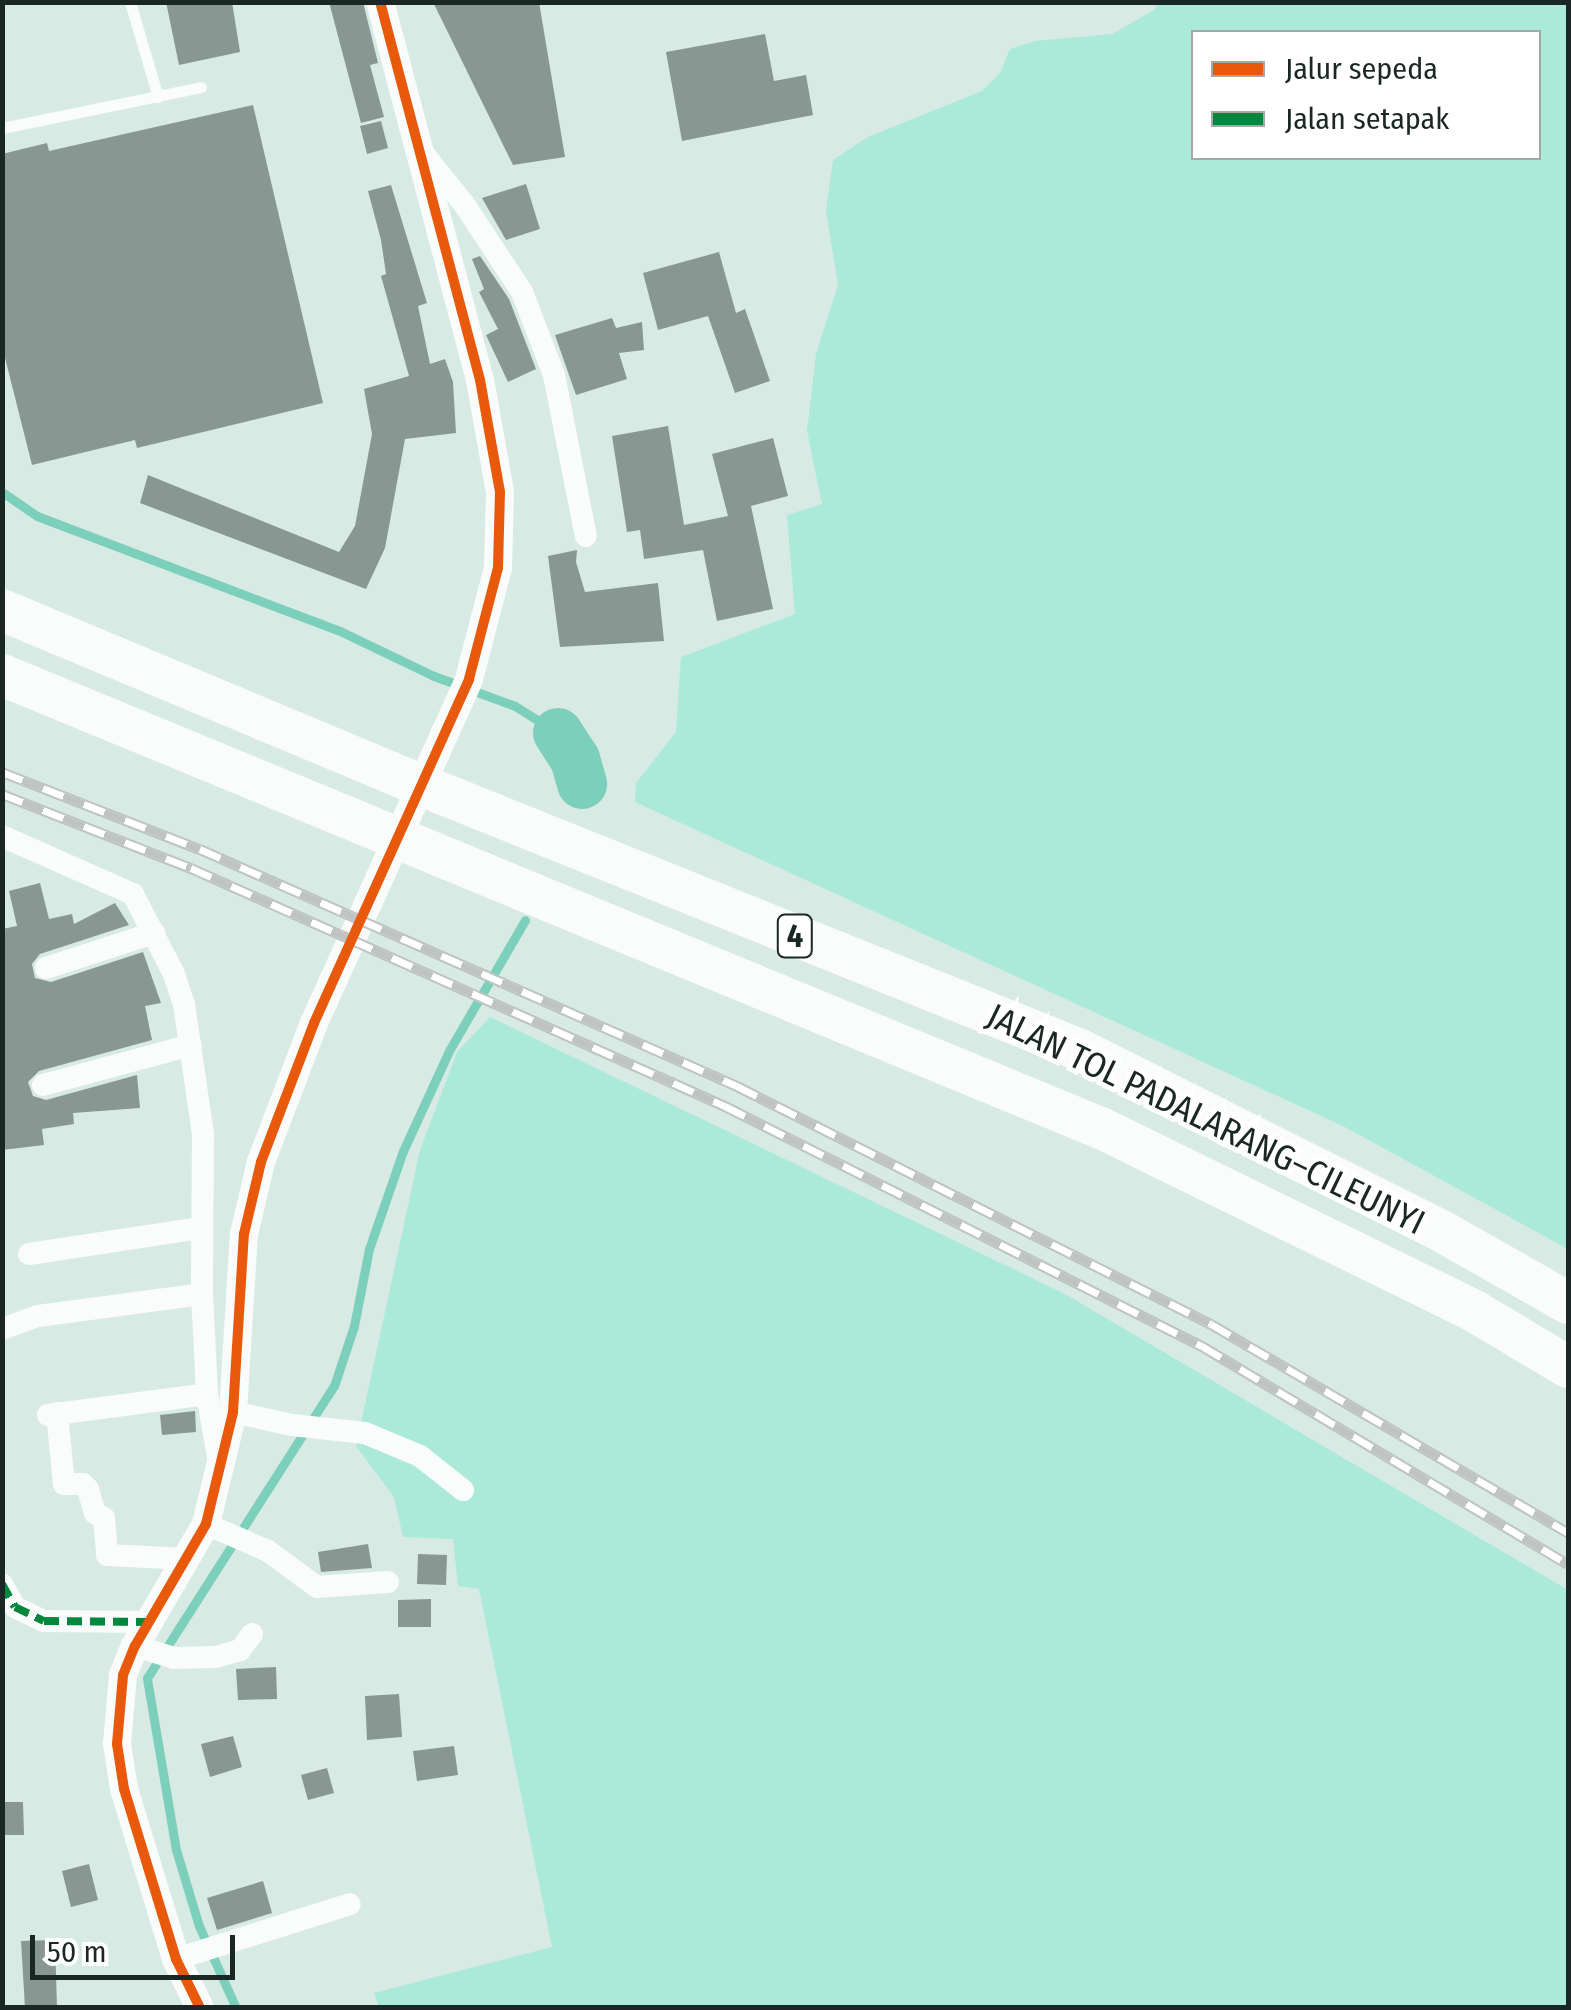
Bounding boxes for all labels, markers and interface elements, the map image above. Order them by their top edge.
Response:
legend [1191,30,1541,160]
text: Jalur sepeda [1285,51,1438,87]
text: Jalan setapak [1285,101,1449,137]
road number: 4 [775,909,815,963]
street label: JALAN TOL PADALARANG–CILEUNYI [980,995,1432,1243]
scale bar [35,1915,240,1977]
text: 50 m [47,1934,107,1970]

